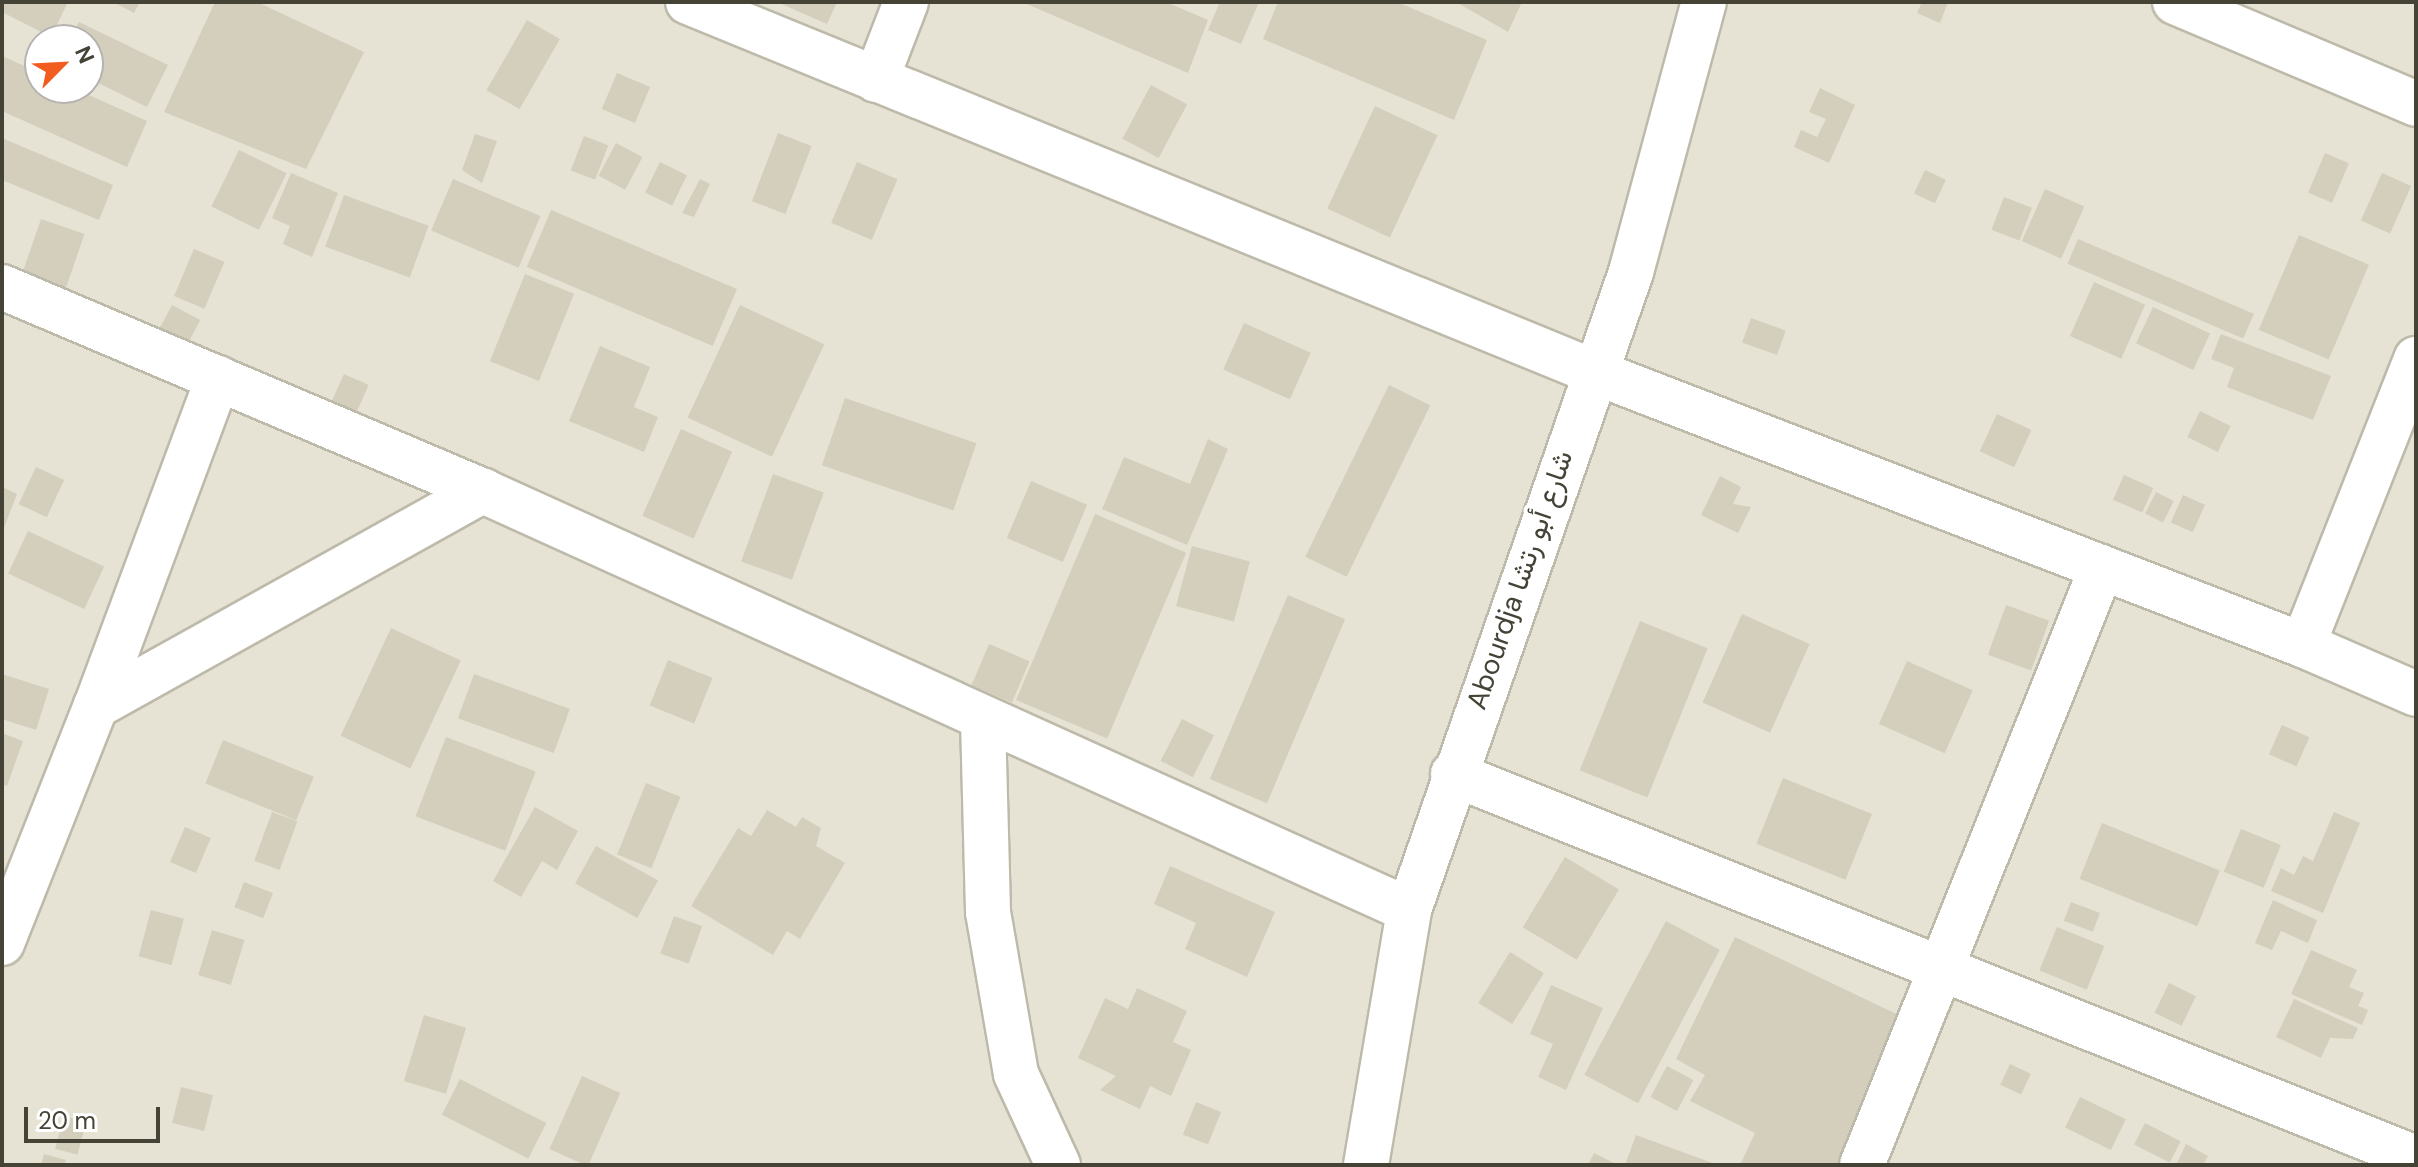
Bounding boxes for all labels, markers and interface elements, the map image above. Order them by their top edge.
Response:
north arrow [24,24,104,104]
text: N [68,42,101,68]
street label: Abourdja شارع أبو رتشا [1460,446,1580,714]
scale bar [28,1091,164,1141]
text: 20 m [38,1105,96,1136]

